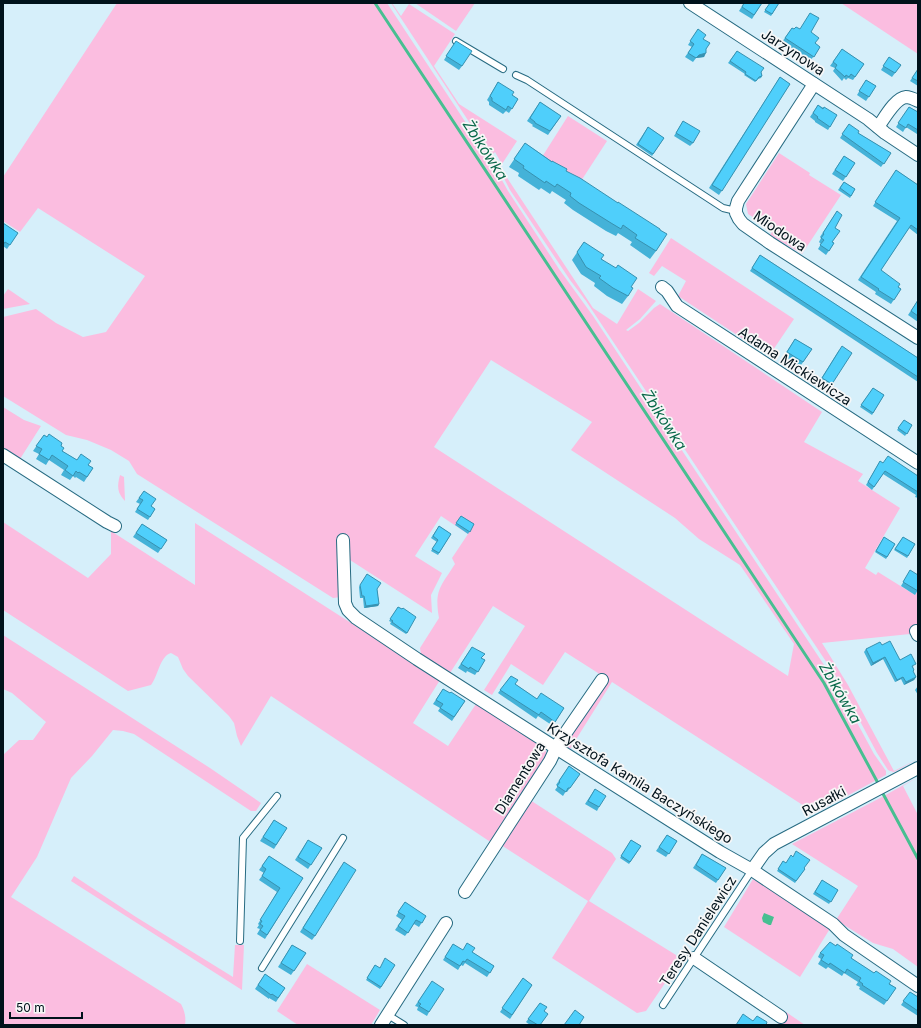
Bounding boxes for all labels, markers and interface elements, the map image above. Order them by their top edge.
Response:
street label: Jarzynowa [758,25,828,78]
water label: Żbikówka [459,116,512,184]
street label: Miodowa [750,207,810,255]
street label: Adama Mickiewicza [736,323,855,408]
water label: Żbikówka [638,386,691,454]
water label: Żbikówka [815,658,866,727]
street label: Krzysztofa Kamila Baczyńskiego [544,718,736,847]
street label: Diamentowa [491,738,549,817]
street label: Rusałki [799,782,849,819]
street label: Teresy Danielewicz [656,872,740,989]
scale bar [10,994,82,1020]
text: 50 m [16,1000,45,1015]

